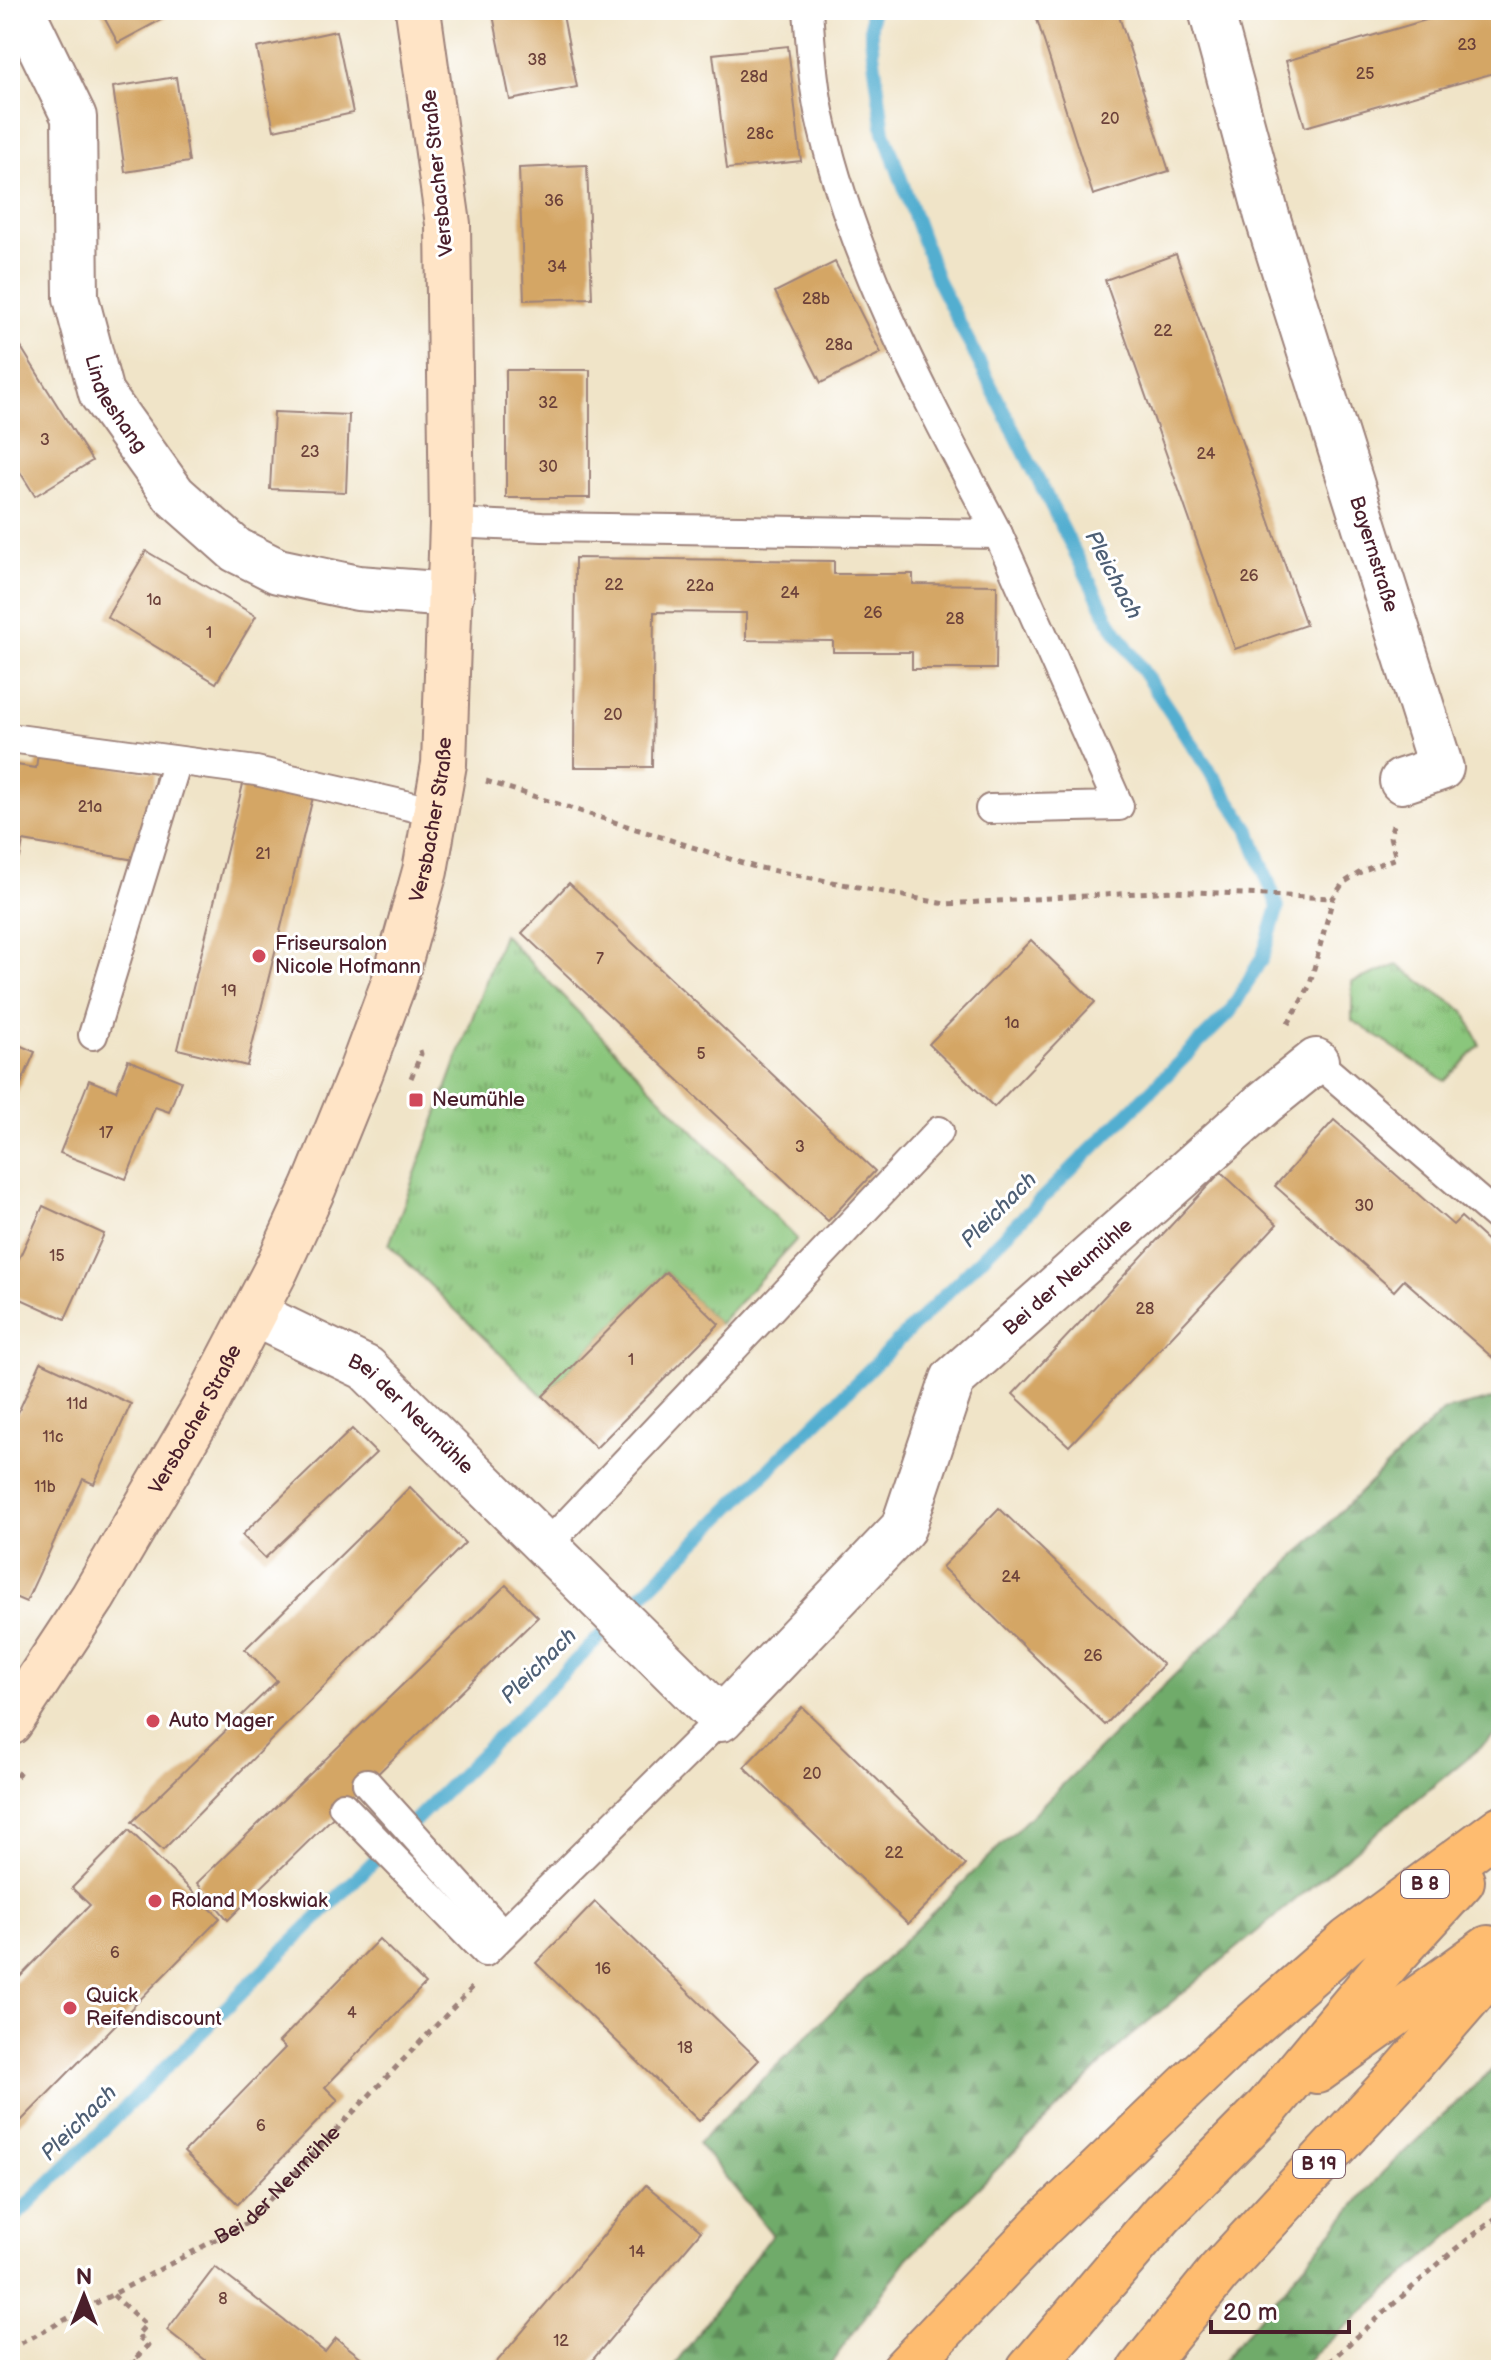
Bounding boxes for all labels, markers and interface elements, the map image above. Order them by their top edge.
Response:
house number: 23 [1458,36,1477,55]
house number: 38 [527,51,547,70]
house number: 25 [1356,65,1374,84]
house number: 28d [740,68,768,87]
street label: Versbacher Straße [417,88,459,258]
house number: 20 [1101,110,1119,129]
house number: 28c [746,125,774,144]
house number: 36 [544,192,564,211]
house number: 34 [547,258,567,277]
house number: 28b [802,290,830,309]
house number: 22 [1154,322,1173,341]
house number: 28a [825,336,853,355]
street label: Lindleshang [79,352,152,458]
house number: 32 [538,394,558,413]
house number: 3 [40,431,50,450]
house number: 23 [301,443,320,462]
house number: 24 [1197,445,1216,464]
house number: 30 [538,458,558,477]
street label: Bayernstraße [1344,493,1403,615]
water label: Pleichach [1078,526,1148,624]
house number: 26 [1239,567,1259,586]
house number: 22 [605,576,624,595]
house number: 22a [686,577,714,596]
house number: 24 [781,584,800,603]
house number: 1a [146,591,162,610]
house number: 26 [863,604,883,623]
house number: 28 [946,610,964,629]
house number: 1 [206,624,212,643]
house number: 20 [604,706,622,725]
street label: Versbacher Straße [405,737,457,905]
house number: 21a [78,798,102,817]
house number: 21 [255,845,271,864]
place label: Friseursalon Nicole Hofmann [275,932,421,979]
marker: Friseursalon Nicole Hofmann [250,947,268,965]
house number: 7 [596,950,604,969]
house number: 19 [221,982,237,1001]
house number: 1a [1004,1014,1020,1033]
house number: 5 [696,1045,706,1064]
place label: Neumühle [432,1088,525,1112]
marker: Neumühle [407,1091,425,1109]
house number: 17 [99,1124,113,1143]
house number: 3 [795,1138,805,1157]
water label: Pleichach [955,1166,1043,1254]
house number: 30 [1354,1197,1374,1216]
street label: Bei der Neumühle [998,1213,1137,1341]
house number: 15 [49,1247,65,1266]
house number: 28 [1136,1300,1154,1319]
street label: Versbacher Straße [144,1340,247,1499]
street label: Bei der Neumühle [344,1349,478,1479]
house number: 1 [628,1351,634,1370]
house number: 11d [66,1395,88,1414]
house number: 11c [43,1428,63,1447]
house number: 11b [34,1478,56,1497]
house number: 24 [1002,1568,1021,1587]
water label: Pleichach [495,1622,583,1710]
house number: 26 [1083,1647,1103,1666]
place label: Auto Mager [169,1709,274,1733]
marker: Auto Mager [144,1712,162,1730]
house number: 20 [803,1765,821,1784]
house number: 22 [885,1844,904,1863]
road number: B 8 [1401,1870,1449,1898]
place label: Roland Moskwiak [171,1889,328,1913]
marker: Roland Moskwiak [146,1892,164,1910]
house number: 6 [110,1944,120,1963]
house number: 16 [595,1960,611,1979]
place label: Quick Reifendiscount [86,1984,222,2031]
marker: Quick Reifendiscount [61,1999,79,2017]
house number: 4 [347,2004,357,2023]
house number: 18 [677,2039,693,2058]
water label: Pleichach [35,2079,123,2167]
house number: 6 [256,2117,266,2136]
street label: Bei der Neumühle [211,2121,346,2250]
road number: B 19 [1293,2150,1345,2178]
house number: 14 [629,2243,645,2262]
north arrow [44,2256,124,2336]
text: N [76,2264,92,2291]
scale bar [1211,2284,1349,2334]
house number: 8 [218,2290,228,2309]
text: 20 m [1223,2298,1278,2327]
house number: 12 [553,2332,569,2351]

